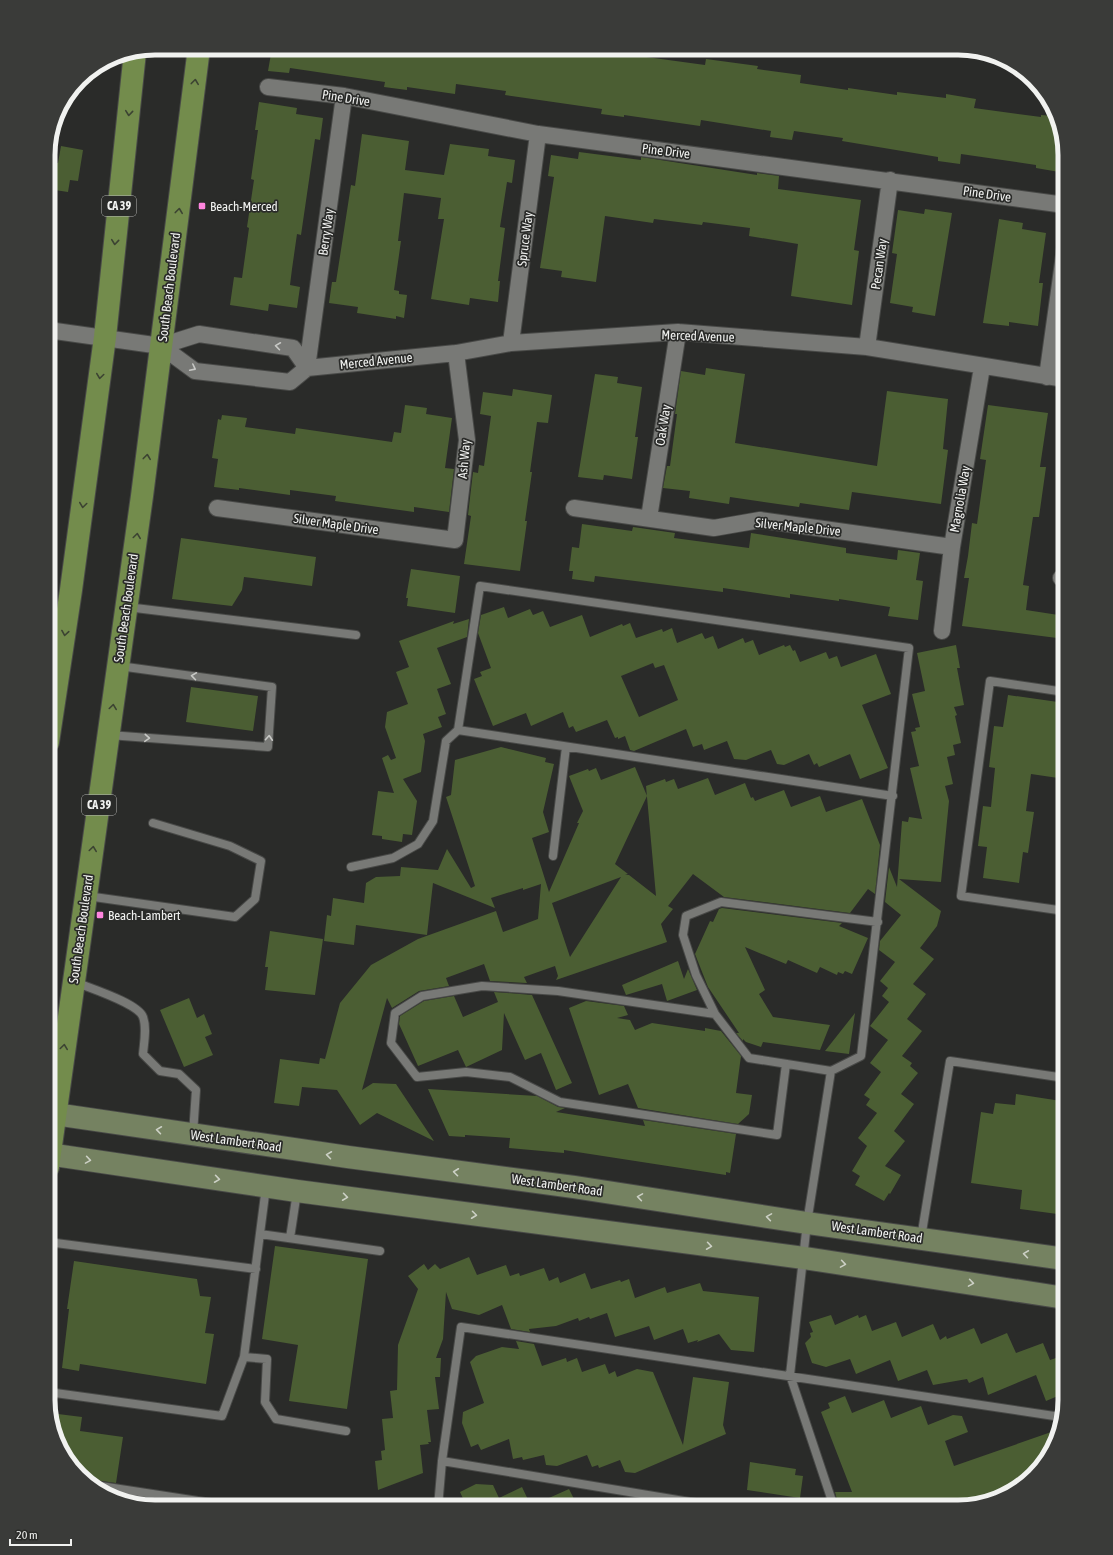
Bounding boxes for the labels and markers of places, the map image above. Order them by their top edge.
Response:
place label: Beach-Merced [210,199,278,214]
marker: Beach-Merced [197,201,207,211]
place label: Beach-Lambert [108,908,181,923]
marker: Beach-Lambert [95,910,105,920]

